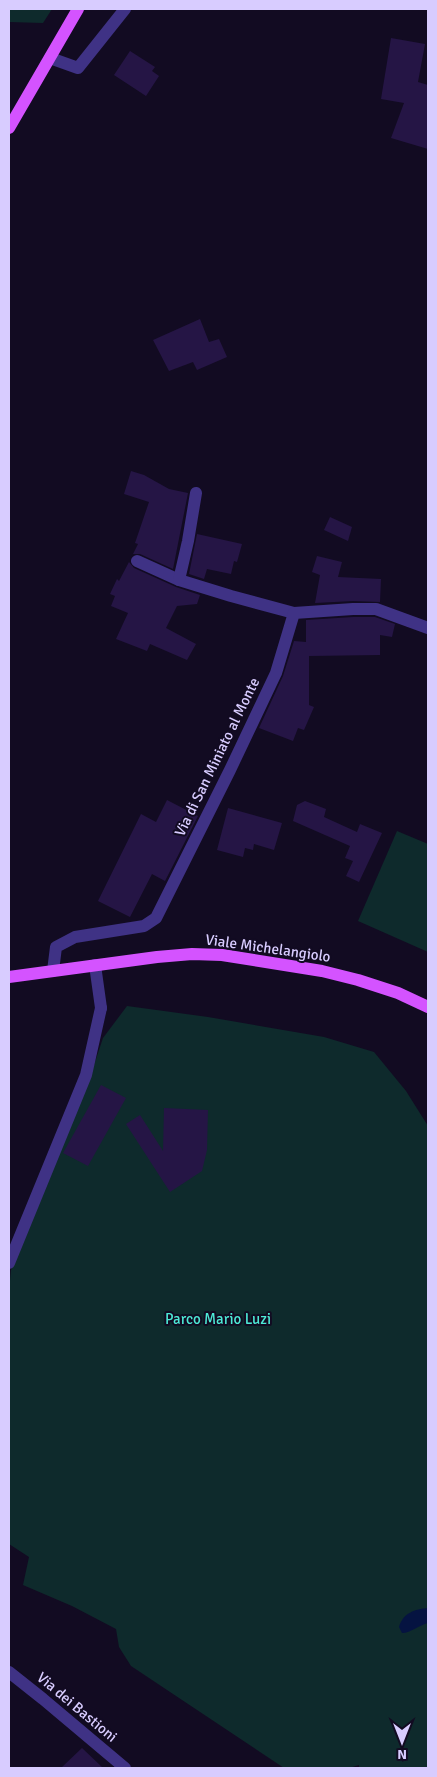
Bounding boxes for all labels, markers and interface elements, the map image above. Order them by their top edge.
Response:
street label: Via di San Miniato al Monte [171,675,263,839]
street label: Viale Michelangiolo [204,930,332,966]
park label: Parco Mario Luzi [165,1310,271,1328]
street label: Via dei Bastioni [33,1668,121,1746]
north arrow [377,1717,427,1767]
text: N [397,1746,407,1763]

